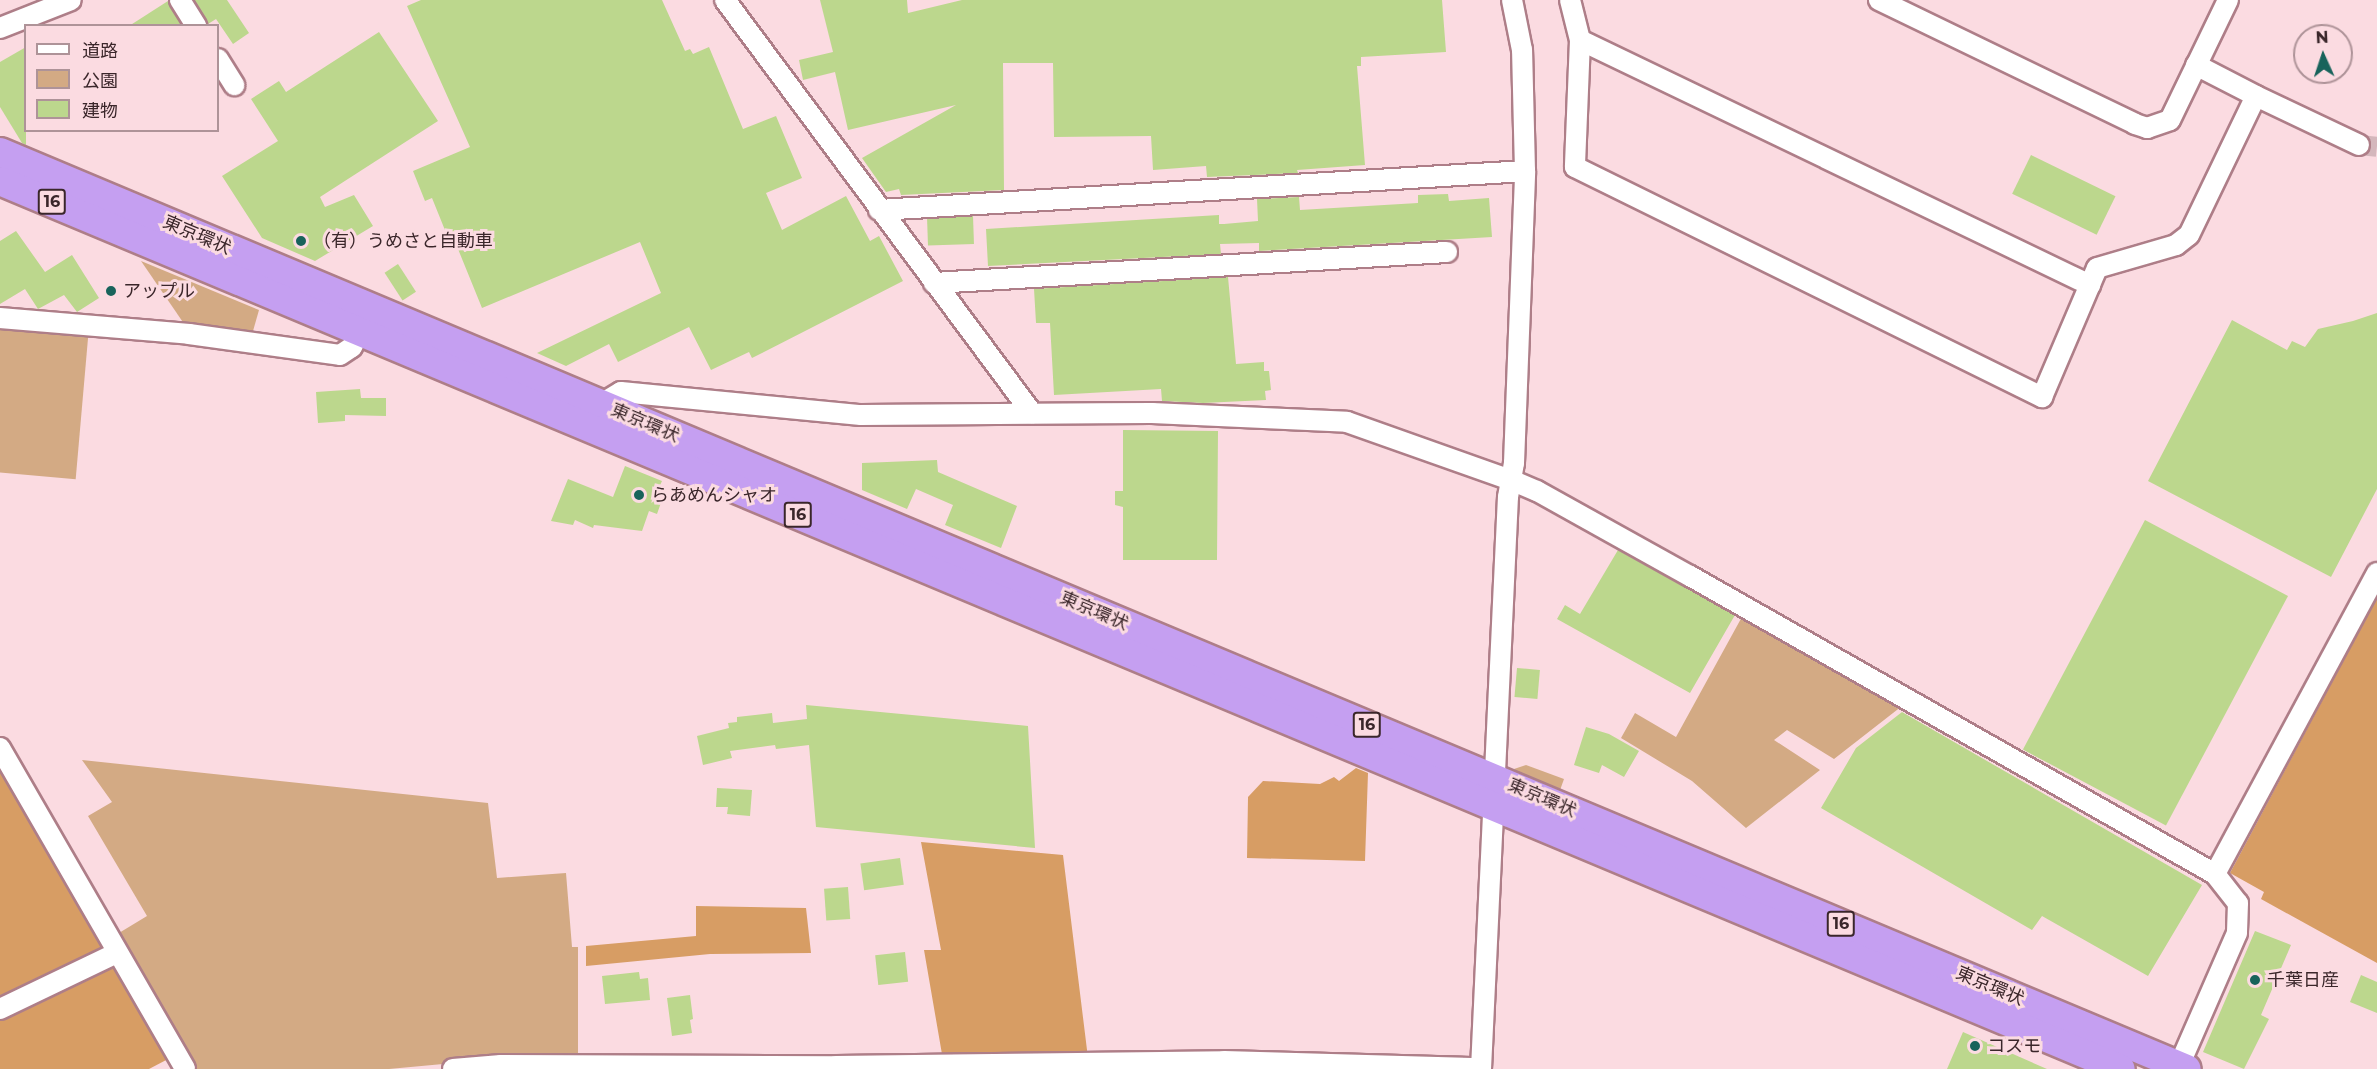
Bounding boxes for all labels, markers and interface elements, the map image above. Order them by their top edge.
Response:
legend [24,24,219,132]
north arrow [2293,24,2353,84]
text: N [2315,28,2329,47]
text: 道路 [82,40,118,62]
text: 公園 [82,70,118,92]
text: 建物 [82,100,118,122]
road number: 16 [37,189,67,215]
street label: 東京環状 [160,211,234,259]
place label: （有）うめさと自動車 [313,230,493,252]
marker: （有）うめさと自動車 [294,234,308,248]
place label: アップル [123,280,195,302]
marker: アップル [104,284,118,298]
street label: 東京環状 [608,399,682,447]
place label: らあめんシャオ [651,484,777,506]
marker: らあめんシャオ [632,488,646,502]
road number: 16 [783,502,813,528]
street label: 東京環状 [1057,587,1131,635]
road number: 16 [1352,712,1382,738]
street label: 東京環状 [1505,774,1579,822]
road number: 16 [1826,911,1856,937]
street label: 東京環状 [1953,962,2027,1010]
place label: 千葉日産 [2267,969,2339,991]
marker: 千葉日産 [2248,973,2262,987]
place label: コスモ [1987,1035,2041,1057]
marker: コスモ [1968,1039,1982,1053]

